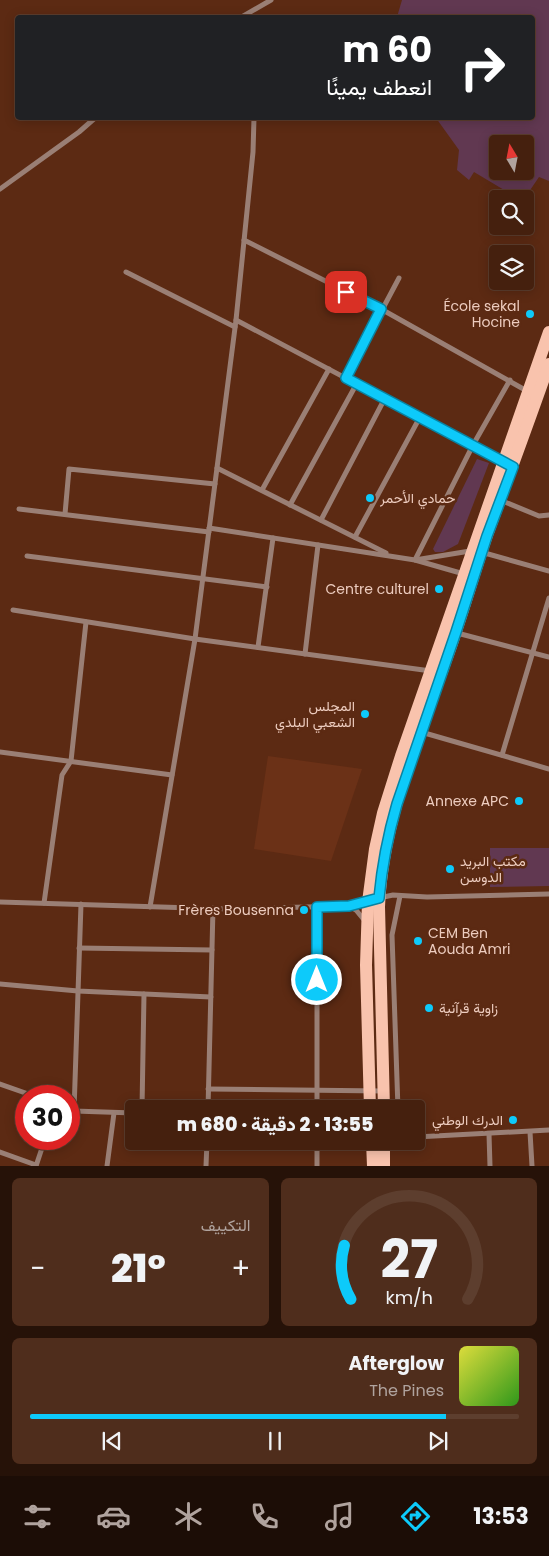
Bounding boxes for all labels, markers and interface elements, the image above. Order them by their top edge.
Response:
text: 60 m [342,25,432,74]
icon: right [450,35,515,100]
text: انعطف يمينًا [326,72,432,103]
north arrow [489,135,534,180]
map controls [489,135,534,290]
button: search [489,190,534,235]
button: layers [489,245,534,290]
pin [325,271,367,313]
icon: arrive [332,278,360,306]
place label: École sekal Hocine [443,296,520,332]
marker: École sekal Hocine [524,308,536,320]
place label: حمادي الأحمر [379,488,455,510]
marker: حمادي الأحمر [364,492,376,504]
place label: Centre culturel [326,579,429,599]
marker: Centre culturel [433,583,445,595]
place label: المجلس الشعبي البلدي [275,696,355,734]
marker: المجلس الشعبي البلدي [359,708,371,720]
place label: Annexe APC [425,791,509,811]
marker: Annexe APC [513,795,525,807]
place label: مكتب البريد الدوسن [460,851,526,887]
marker: مكتب البريد الدوسن [444,863,456,875]
place label: Frères Bousenna [178,900,294,920]
marker: Frères Bousenna [298,904,310,916]
place label: CEM Ben Aouda Amri [428,923,511,959]
marker: CEM Ben Aouda Amri [412,935,424,947]
position arrow [290,953,342,1005]
place label: زاوية قرآنية [439,998,498,1018]
marker: زاوية قرآنية [423,1002,435,1014]
speed limit sign: 30 [15,1085,80,1150]
place label: الدرك الوطني [432,1110,503,1132]
text: 13:55 · 2 دقيقة · 680 m [177,1111,373,1138]
marker: الدرك الوطني [507,1114,519,1126]
text: التكييف [201,1214,251,1237]
text: 27 [380,1223,438,1296]
text: 21° [111,1242,166,1295]
text: − [30,1249,45,1288]
text: + [231,1249,250,1288]
text: km/h [385,1285,433,1310]
text: Afterglow [349,1350,444,1377]
text: The Pines [369,1379,444,1402]
icon: previous [98,1427,126,1455]
icon: pause [261,1427,289,1455]
icon: next [424,1427,452,1455]
icon: filters [20,1499,55,1534]
icon: car [96,1499,131,1534]
icon: climate [171,1499,206,1534]
icon: phone [247,1499,282,1534]
icon: music [322,1499,357,1534]
icon: directions [398,1499,433,1534]
text: 13:53 [473,1501,529,1532]

